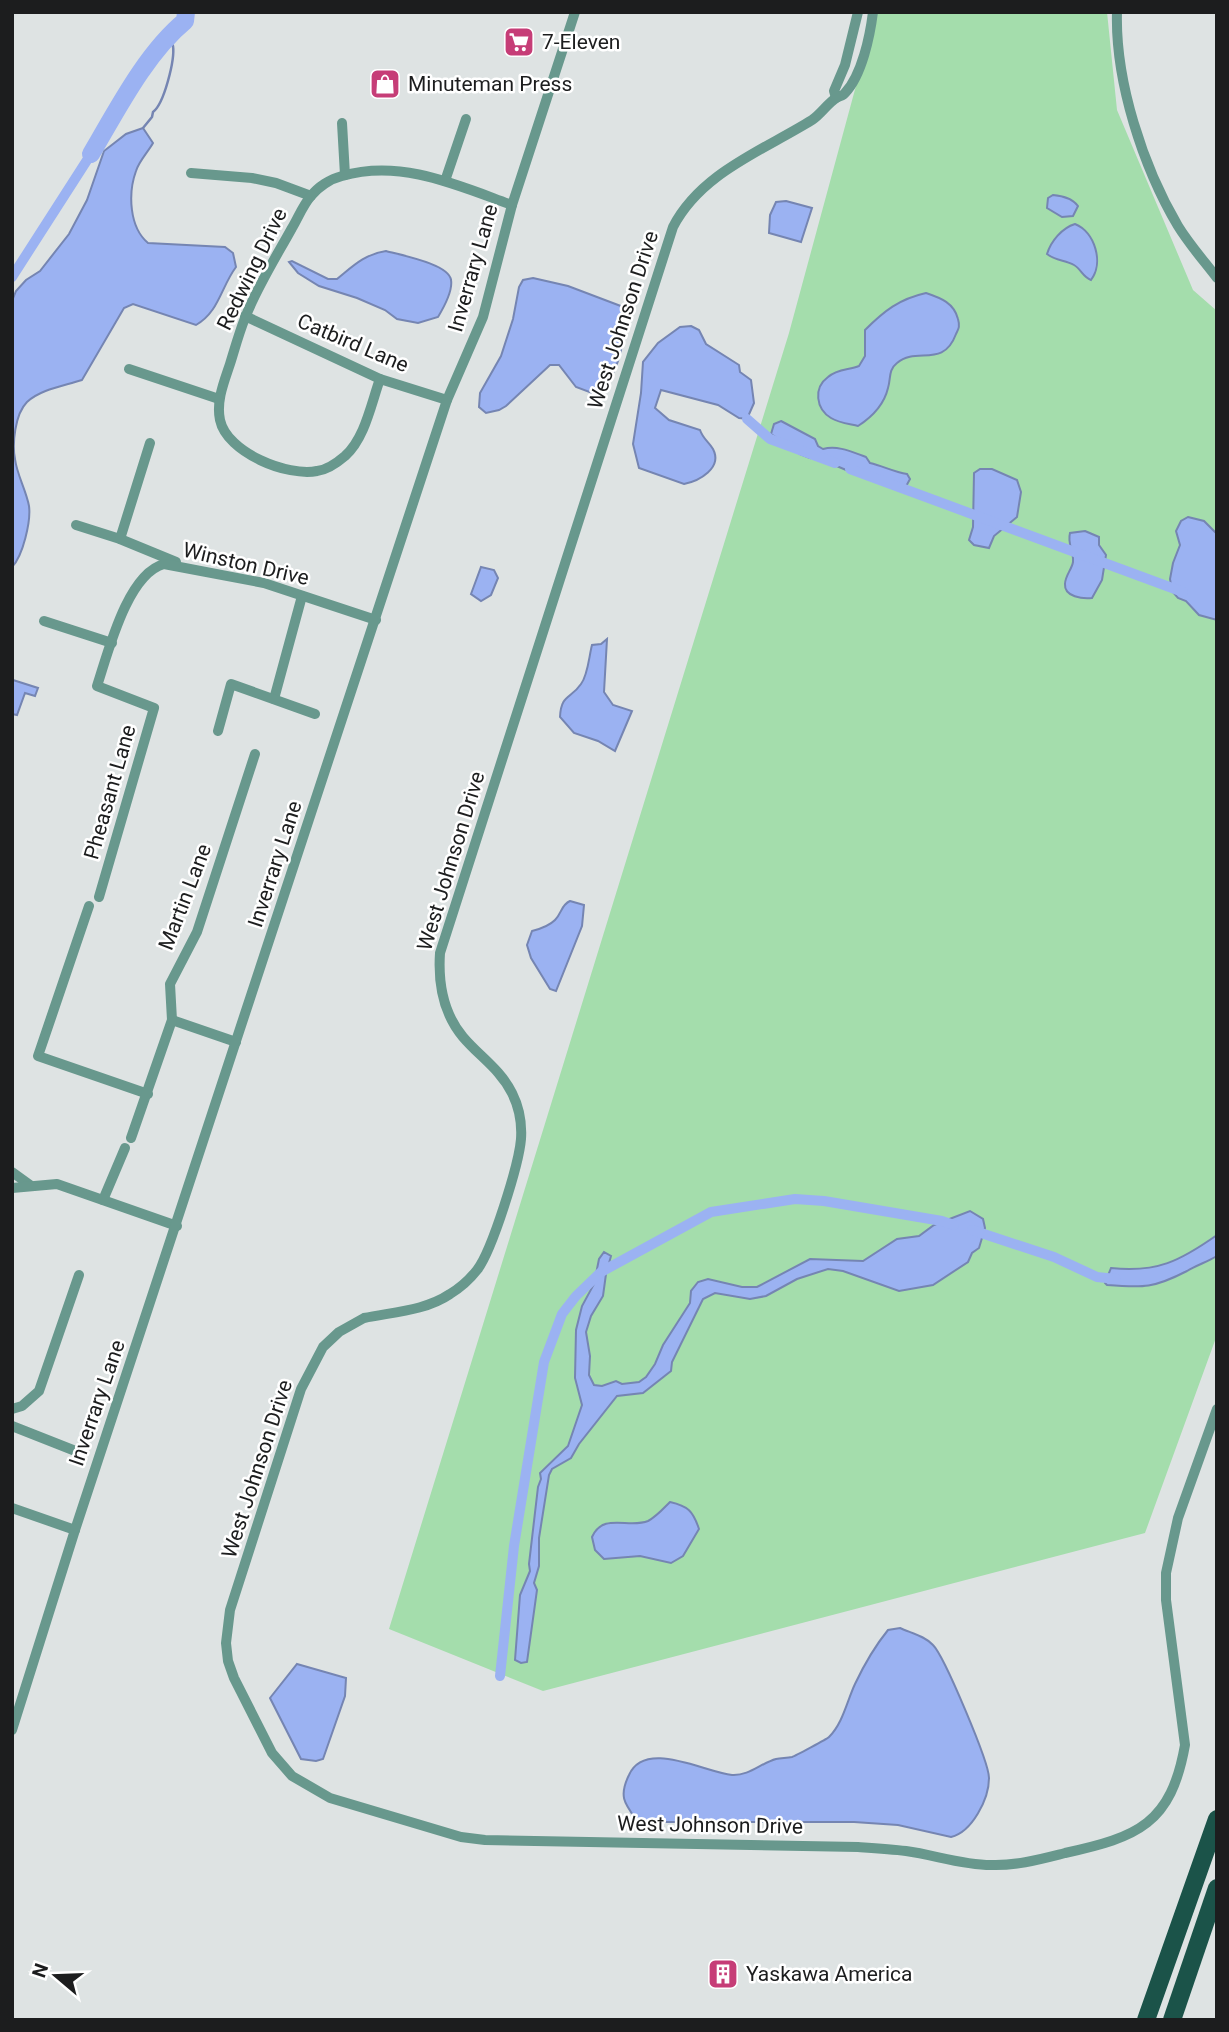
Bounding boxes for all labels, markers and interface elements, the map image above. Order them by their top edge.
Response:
supermarket icon: 7-Eleven [502,25,536,59]
place label: 7-Eleven [542,30,620,54]
shop icon: Minuteman Press [368,67,402,101]
place label: Minuteman Press [408,72,572,96]
street label: Inverrary Lane [443,201,503,335]
street label: Redwing Drive [212,204,292,334]
street label: West Johnson Drive [583,228,663,412]
street label: Catbird Lane [294,309,412,377]
street label: Winston Drive [181,538,311,590]
street label: Pheasant Lane [79,722,141,862]
street label: West Johnson Drive [412,769,490,953]
street label: Inverrary Lane [243,798,307,930]
street label: Martin Lane [154,841,216,953]
street label: Inverrary Lane [64,1337,130,1469]
street label: West Johnson Drive [217,1377,297,1561]
street label: West Johnson Drive [617,1811,803,1839]
north arrow [21,1941,91,2011]
building icon: Yaskawa America [706,1957,740,1991]
text: N [27,1961,53,1981]
place label: Yaskawa America [746,1962,913,1986]

